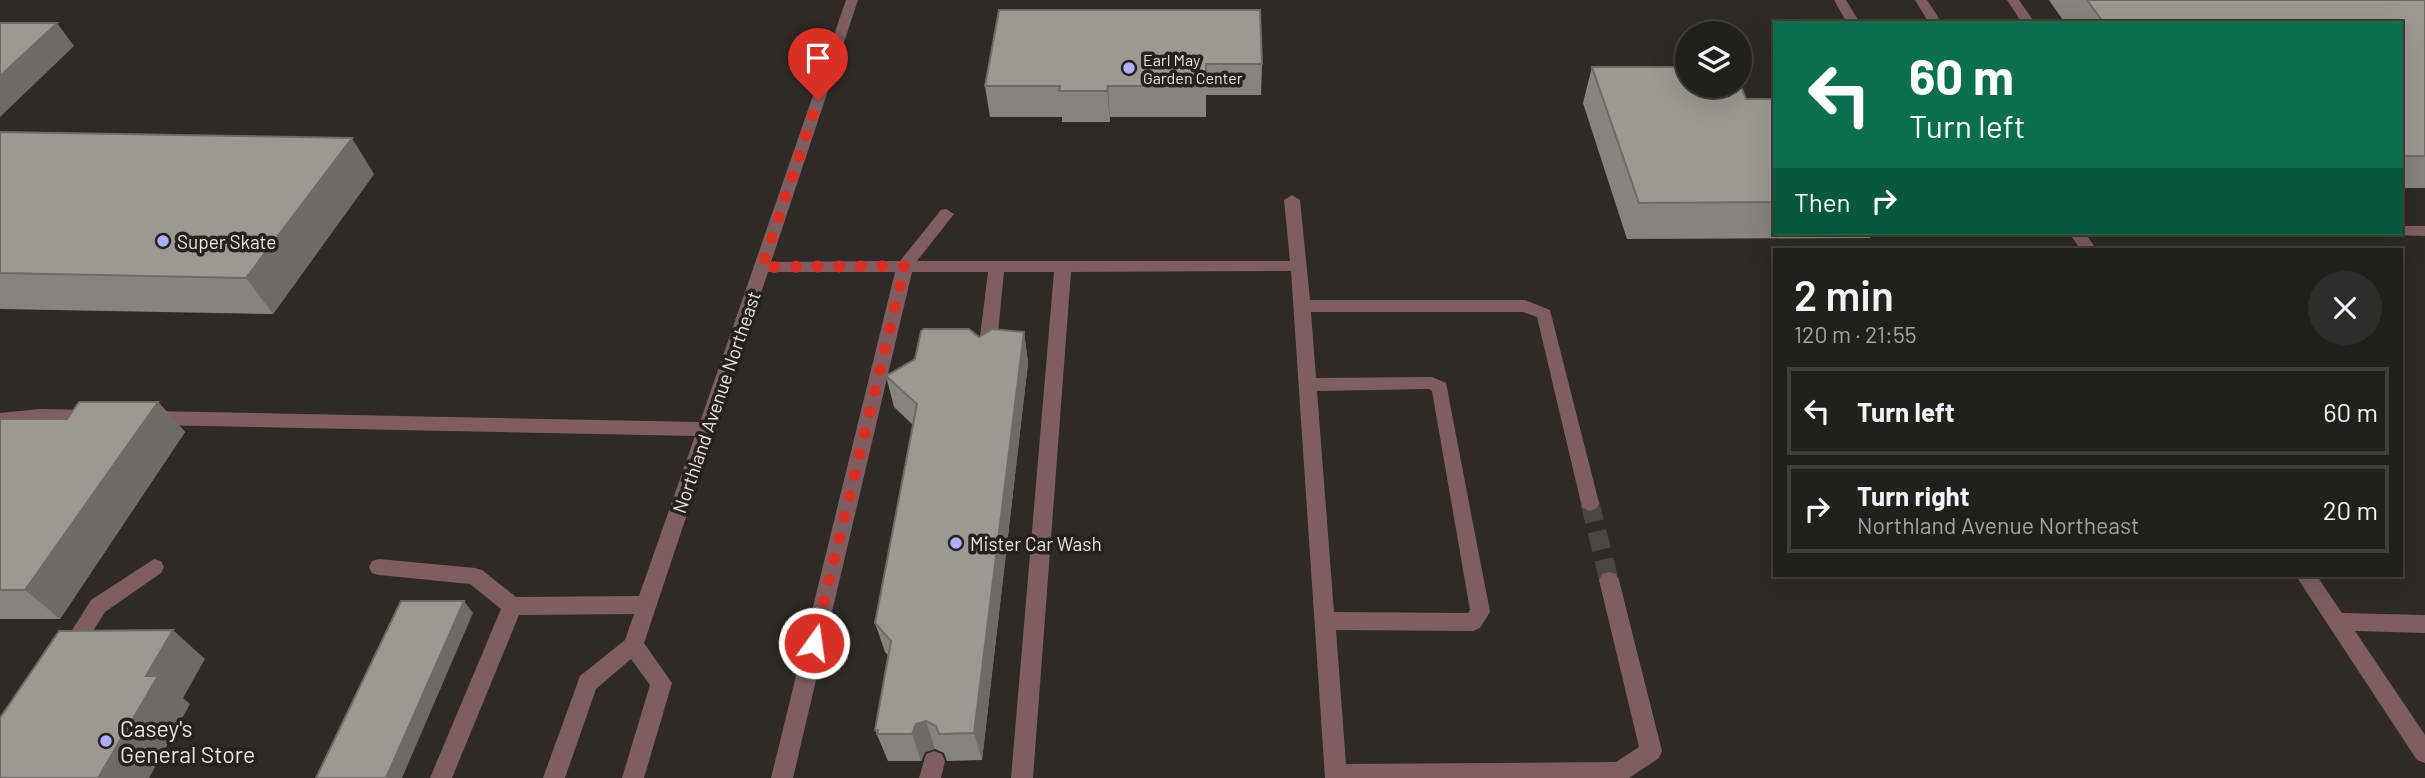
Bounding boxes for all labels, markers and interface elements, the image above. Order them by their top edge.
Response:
map controls [1675,21,1752,98]
button: layers [1675,21,1752,98]
pin [788,28,848,100]
icon: arrive [799,39,837,77]
text: 60 m [1909,46,2014,105]
icon: left [1794,49,1885,140]
place label: Earl May Garden Center [1143,50,1243,87]
marker: Earl May Garden Center [1121,60,1137,76]
text: Turn left [1909,106,2026,144]
icon: right [1865,182,1903,220]
text: Then [1794,186,1851,217]
place label: Super Skate [177,230,276,253]
marker: Super Skate [155,233,171,249]
text: 2 min [1794,269,1894,319]
button: close [2308,271,2382,345]
street label: Northland Avenue Northeast [667,288,765,516]
text: 120 m · 21:55 [1794,320,1917,348]
icon: left [1798,392,1836,430]
text: Turn left [1857,396,1955,427]
text: 60 m [2323,396,2378,427]
text: Turn right [1857,480,1970,511]
icon: right [1798,490,1836,528]
text: 20 m [2323,494,2378,525]
text: Northland Avenue Northeast [1857,511,2139,539]
place label: Mister Car Wash [970,532,1102,555]
marker: Mister Car Wash [948,535,964,551]
position arrow [777,606,851,680]
place label: Casey's General Store [120,714,255,768]
marker: Casey's General Store [98,733,114,749]

